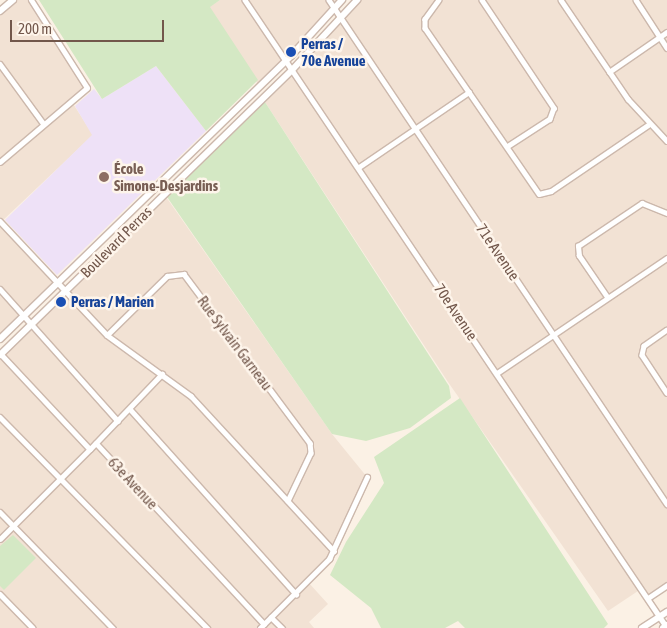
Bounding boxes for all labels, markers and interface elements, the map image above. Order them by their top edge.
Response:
scale bar [12,10,166,42]
text: 200 m [18,20,52,37]
place label: Perras / 70e Avenue [301,34,365,69]
marker: Perras / 70e Avenue [285,46,297,58]
place label: École Simone-Desjardins [114,159,218,194]
marker: École Simone-Desjardins [98,171,110,183]
street label: Boulevard Perras [77,203,155,281]
street label: 71e Avenue [473,220,523,284]
street label: 70e Avenue [431,280,481,344]
street label: Rue Sylvain Garneau [194,292,276,394]
place label: Perras / Marien [71,293,154,311]
marker: Perras / Marien [55,296,67,308]
street label: 63e Avenue [104,453,162,513]

